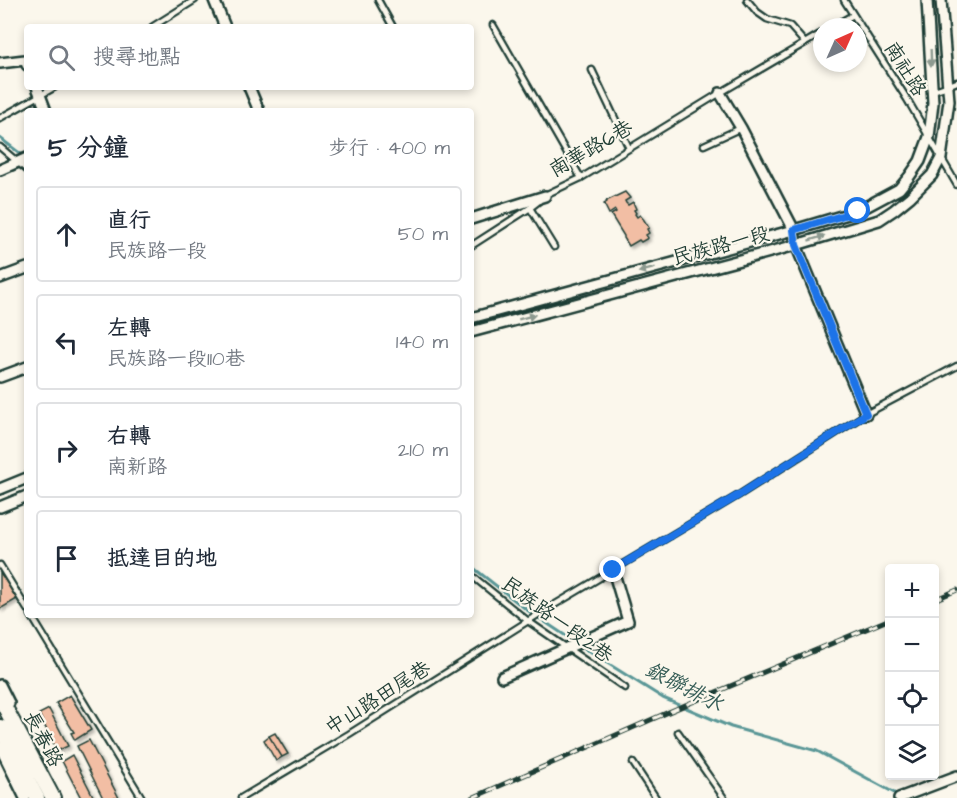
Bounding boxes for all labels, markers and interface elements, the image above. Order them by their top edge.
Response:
north arrow [813,18,867,72]
search box [24,24,474,90]
street label: 南社路 [877,36,933,103]
icon: search [45,41,78,74]
text: 搜尋地點 [93,42,181,73]
one-way arrow [926,49,935,68]
street label: 南華路6巷 [544,113,639,184]
text: 5 分鐘 [48,130,129,166]
text: 步行 · 400 m [329,134,450,162]
route start [844,197,870,223]
text: 直行 [107,205,151,236]
icon: ahead [50,218,83,251]
text: 50 m [398,220,448,248]
street label: 民族路一段 [669,220,773,272]
one-way arrow [808,233,826,242]
text: 民族路一段 [107,237,207,265]
one-way arrow [638,266,656,275]
one-way arrow [519,312,537,321]
text: 左轉 [107,313,151,344]
icon: left [50,326,83,359]
text: 140 m [396,328,448,356]
text: 民族路一段110巷 [107,345,245,373]
text: 右轉 [107,421,151,452]
icon: right [50,434,83,467]
text: 210 m [398,436,448,464]
text: 南新路 [107,453,167,481]
icon: arrive [50,542,83,575]
text: 抵達目的地 [107,543,217,574]
route end [599,556,625,582]
map controls [885,564,939,780]
button: + [885,564,939,618]
street label: 民族路一段2巷 [496,570,619,671]
button: − [885,618,939,672]
street label: 中山路田尾巷 [320,654,437,742]
water label: 銀聯排水 [640,655,729,719]
button: locate [885,672,939,726]
street label: 長春路 [17,706,70,773]
button: layers [885,726,939,780]

